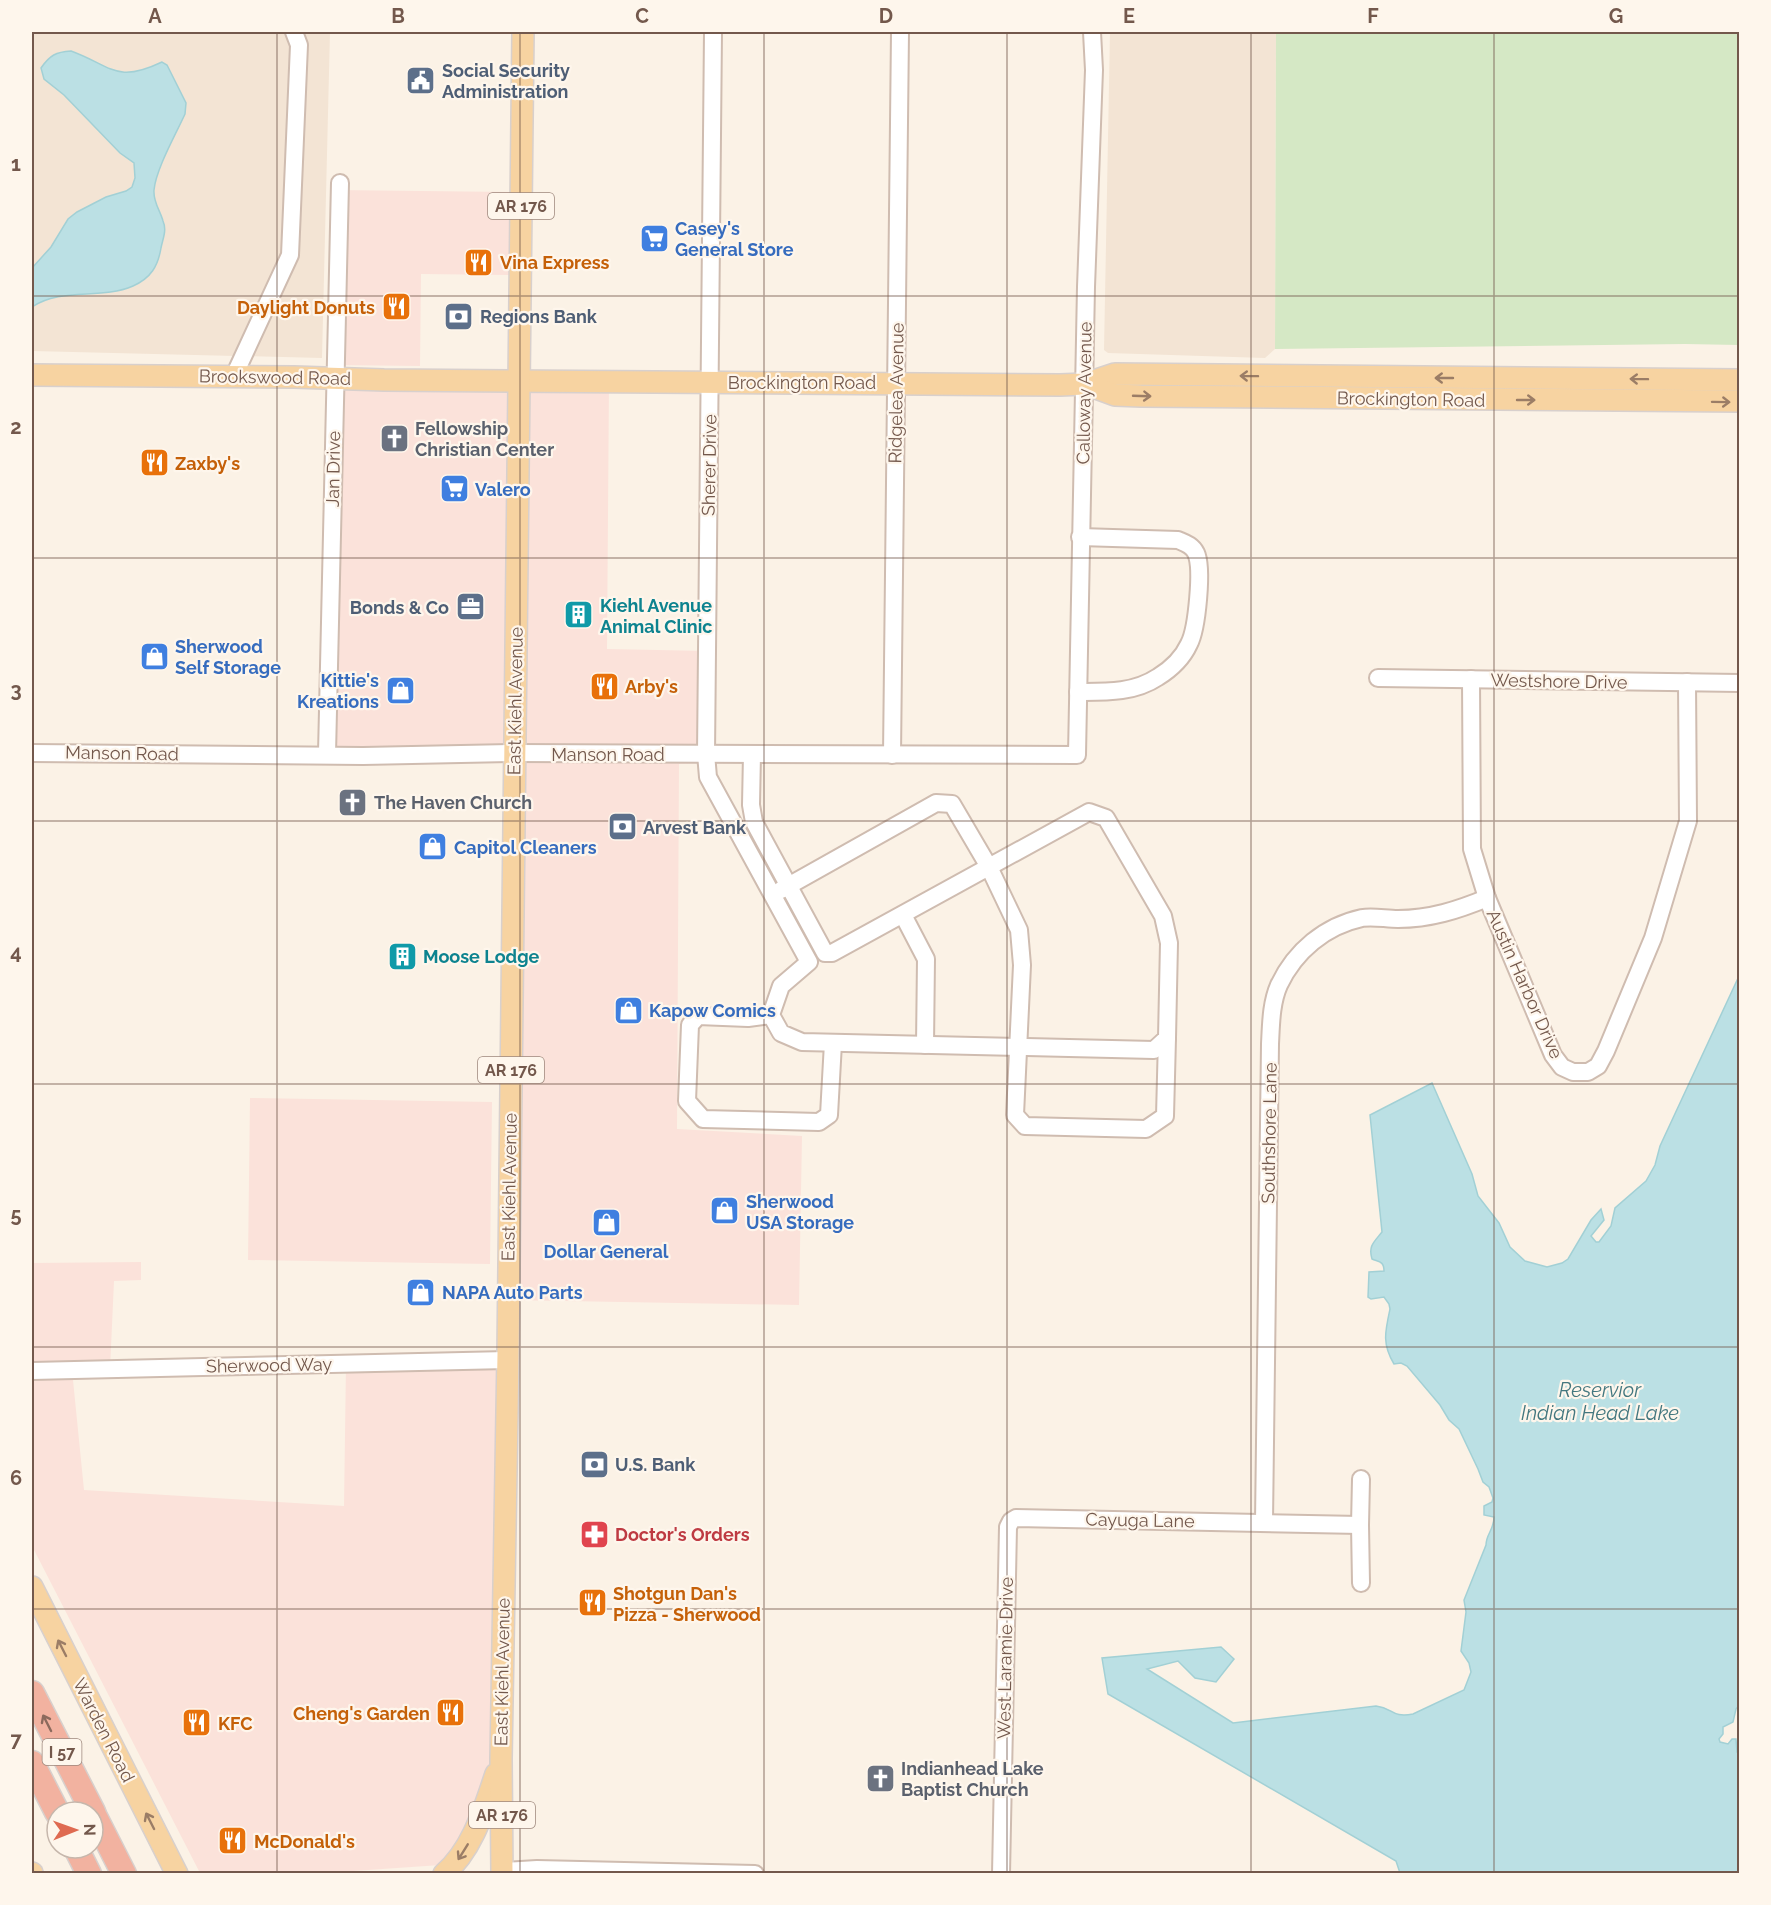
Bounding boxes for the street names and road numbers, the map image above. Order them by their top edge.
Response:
road number: AR 176 [488,193,554,219]
street label: Calloway Avenue [1072,321,1096,465]
street label: Ridgelea Avenue [884,322,908,464]
street label: Brookswood Road [199,365,351,389]
street label: Brockington Road [728,372,876,393]
street label: Brockington Road [1337,387,1485,411]
street label: Sherer Drive [698,413,720,516]
street label: Jan Drive [322,430,344,507]
street label: East Kiehl Avenue [503,626,527,775]
street label: Westshore Drive [1490,669,1628,693]
street label: Manson Road [65,742,179,764]
street label: Manson Road [551,744,665,765]
street label: Austin Harbor Drive [1483,906,1568,1062]
road number: AR 176 [478,1057,544,1083]
street label: Southshore Lane [1257,1062,1281,1204]
street label: East Kiehl Avenue [497,1112,521,1261]
street label: Sherwood Way [206,1353,333,1377]
street label: Cayuga Lane [1085,1509,1195,1531]
street label: West Laramie Drive [993,1576,1017,1739]
street label: East Kiehl Avenue [490,1597,514,1746]
street label: Warden Road [69,1675,139,1785]
road number: I 57 [42,1739,82,1765]
road number: AR 176 [469,1802,535,1828]

